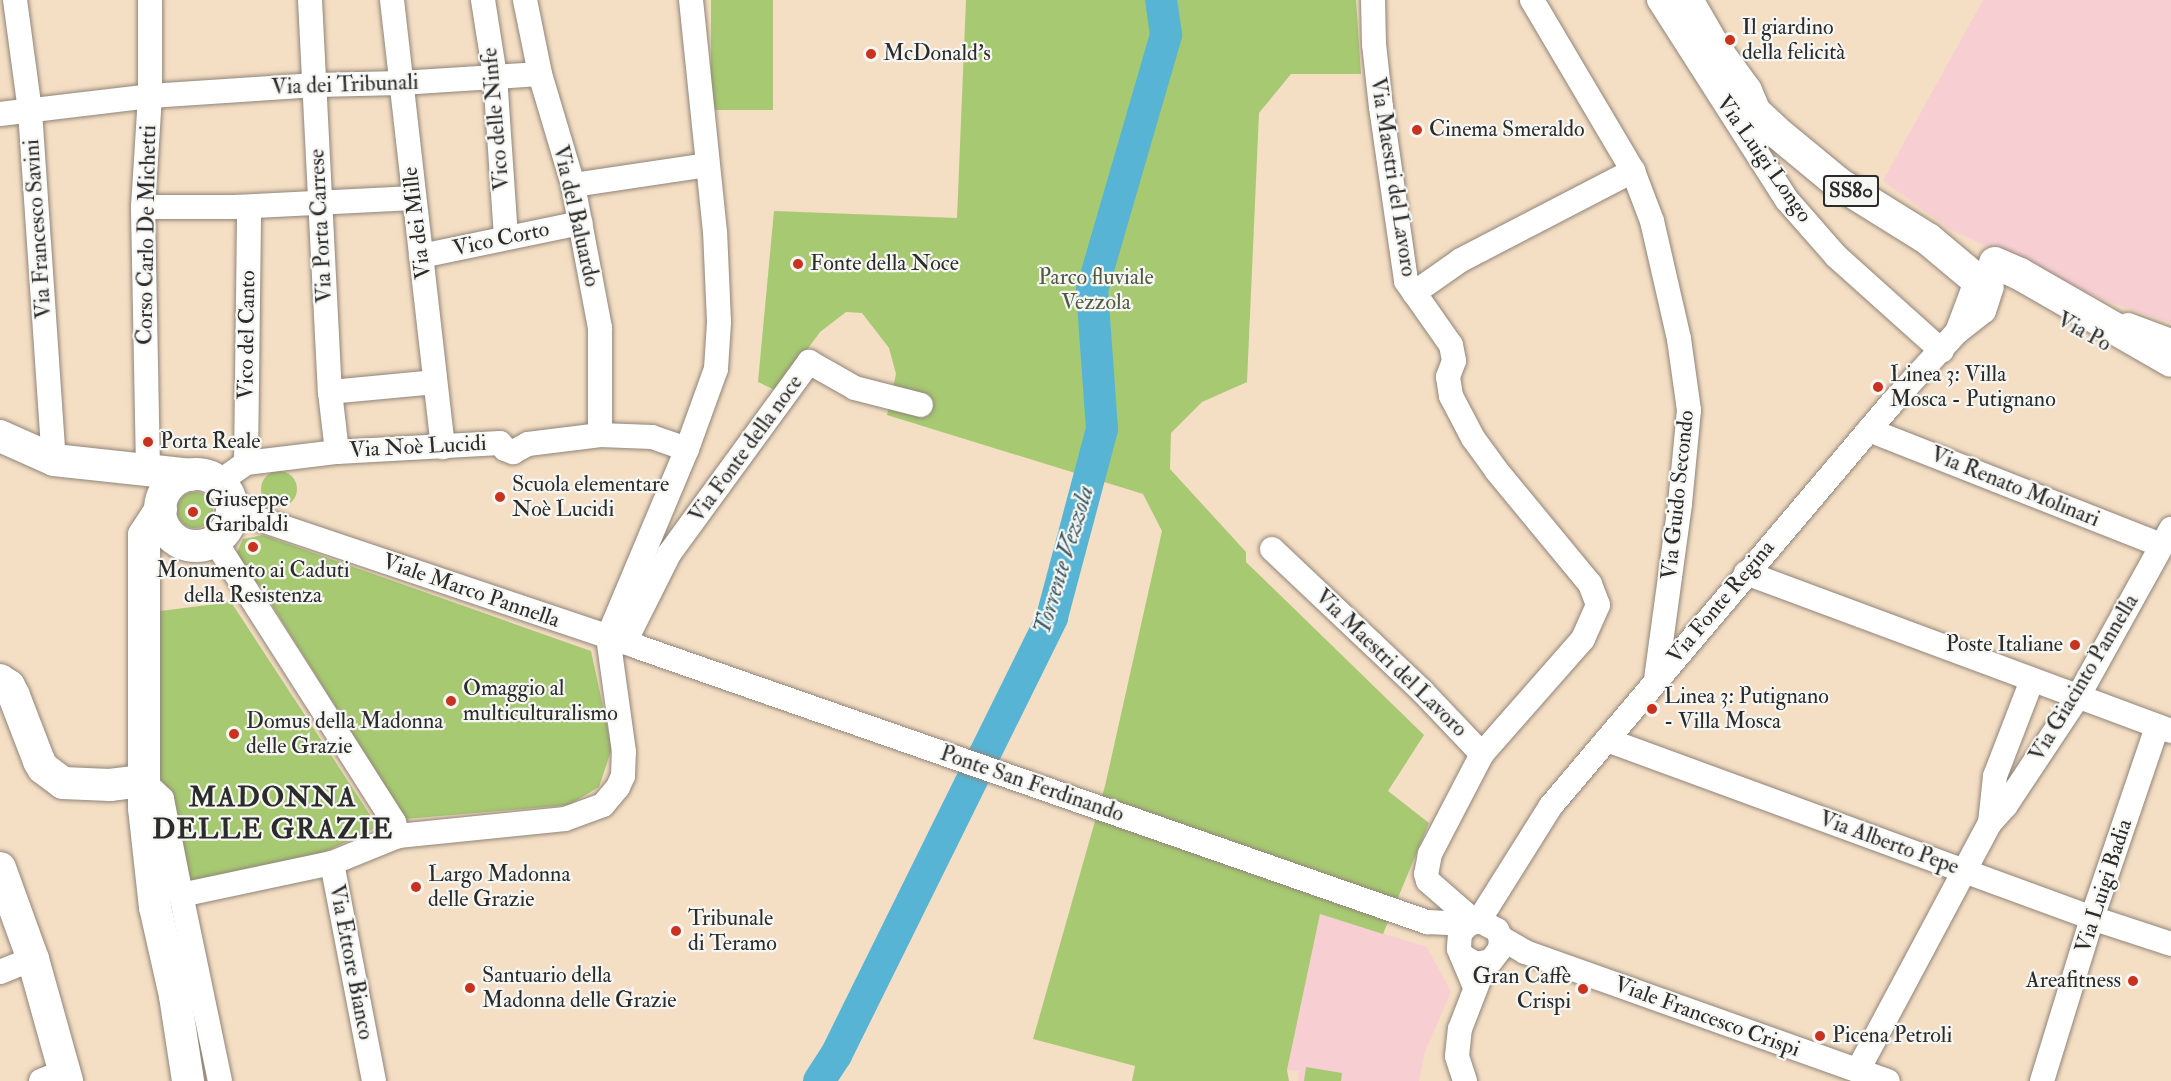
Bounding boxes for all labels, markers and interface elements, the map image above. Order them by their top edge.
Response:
place label: Il giardino della felicità [1742,14,1845,66]
marker: Il giardino della felicità [1723,33,1737,47]
place label: McDonald's [883,41,991,67]
street label: Vico delle Ninfe [477,47,515,191]
marker: McDonald's [864,47,878,61]
street label: Via dei Tribunali [271,69,419,101]
street label: Via Maestri del Lavoro [1364,76,1422,278]
street label: Via Luigi Longo [1710,90,1818,228]
place label: Cinema Smeraldo [1429,117,1585,143]
marker: Cinema Smeraldo [1410,123,1424,137]
street label: Corso Carlo De Michetti [132,125,162,345]
street label: Via Francesco Savini [19,138,57,320]
street label: Via del Baluardo [547,143,605,289]
street label: Via Porta Carrese [304,148,338,304]
street label: Via dei Mille [397,165,437,281]
road number: SS80 [1822,173,1880,209]
street label: Vico Corto [450,216,552,262]
place label: Fonte della Noce [810,251,959,277]
marker: Fonte della Noce [791,257,805,271]
park label: Parco fluviale Vezzola [1038,264,1154,316]
street label: Vico del Canto [233,270,261,400]
street label: Via Po [2052,306,2116,358]
place label: Linea 3: Villa Mosca - Putignano [1890,361,2056,412]
street label: Via Fonte della noce [684,370,808,528]
marker: Linea 3: Villa Mosca - Putignano [1871,380,1885,394]
street label: Via Guido Secondo [1656,409,1700,581]
place label: Porta Reale [160,429,260,455]
street label: Via Noè Lucidi [349,430,487,464]
marker: Porta Reale [141,435,155,449]
street label: Via Renato Molinari [1927,441,2103,533]
place label: Scuola elementare Noè Lucidi [512,471,669,522]
water label: Torrente Vezzola [1028,482,1100,638]
place label: Giuseppe Garibaldi [205,486,289,538]
marker: Scuola elementare Noè Lucidi [493,490,507,504]
marker: Giuseppe Garibaldi [186,505,200,519]
street label: Via Fonte Regina [1662,535,1780,669]
marker: Monumento ai Caduti della Resistenza [246,540,260,554]
street label: Viale Marco Pannella [379,548,563,634]
place label: Monumento ai Caduti della Resistenza [156,557,350,608]
street label: Via Maestri del Lavoro [1309,584,1473,742]
street label: Via Giacinto Pannella [2024,590,2144,766]
place label: Poste Italiane [1946,632,2063,658]
marker: Poste Italiane [2068,638,2082,652]
place label: Omaggio al multiculturalismo [463,675,618,726]
place label: Linea 3: Putignano - Villa Mosca [1664,683,1829,734]
marker: Omaggio al multiculturalismo [444,694,458,708]
marker: Linea 3: Putignano - Villa Mosca [1645,702,1659,716]
place label: Domus della Madonna delle Grazie [246,708,443,760]
marker: Domus della Madonna delle Grazie [227,727,241,741]
street label: Ponte San Ferdinando [937,740,1127,828]
district label: MADONNA DELLE GRAZIE [152,781,394,847]
street label: Via Alberto Pepe [1816,805,1962,881]
street label: Via Luigi Badia [2070,816,2138,956]
place label: Largo Madonna delle Grazie [428,861,570,912]
marker: Largo Madonna delle Grazie [409,880,423,894]
street label: Via Ettore Bianco [323,882,379,1042]
place label: Tribunale di Teramo [688,905,777,956]
marker: Tribunale di Teramo [669,924,683,938]
place label: Santuario della Madonna delle Grazie [482,962,676,1014]
place label: Gran Caffè Crispi [1472,963,1571,1014]
place label: Areafitness [2026,968,2121,994]
street label: Viale Francesco Crispi [1611,971,1803,1063]
marker: Areafitness [2126,974,2140,988]
marker: Santuario della Madonna delle Grazie [463,981,477,995]
marker: Gran Caffè Crispi [1576,982,1590,996]
place label: Picena Petroli [1832,1023,1952,1049]
marker: Picena Petroli [1813,1029,1827,1043]

